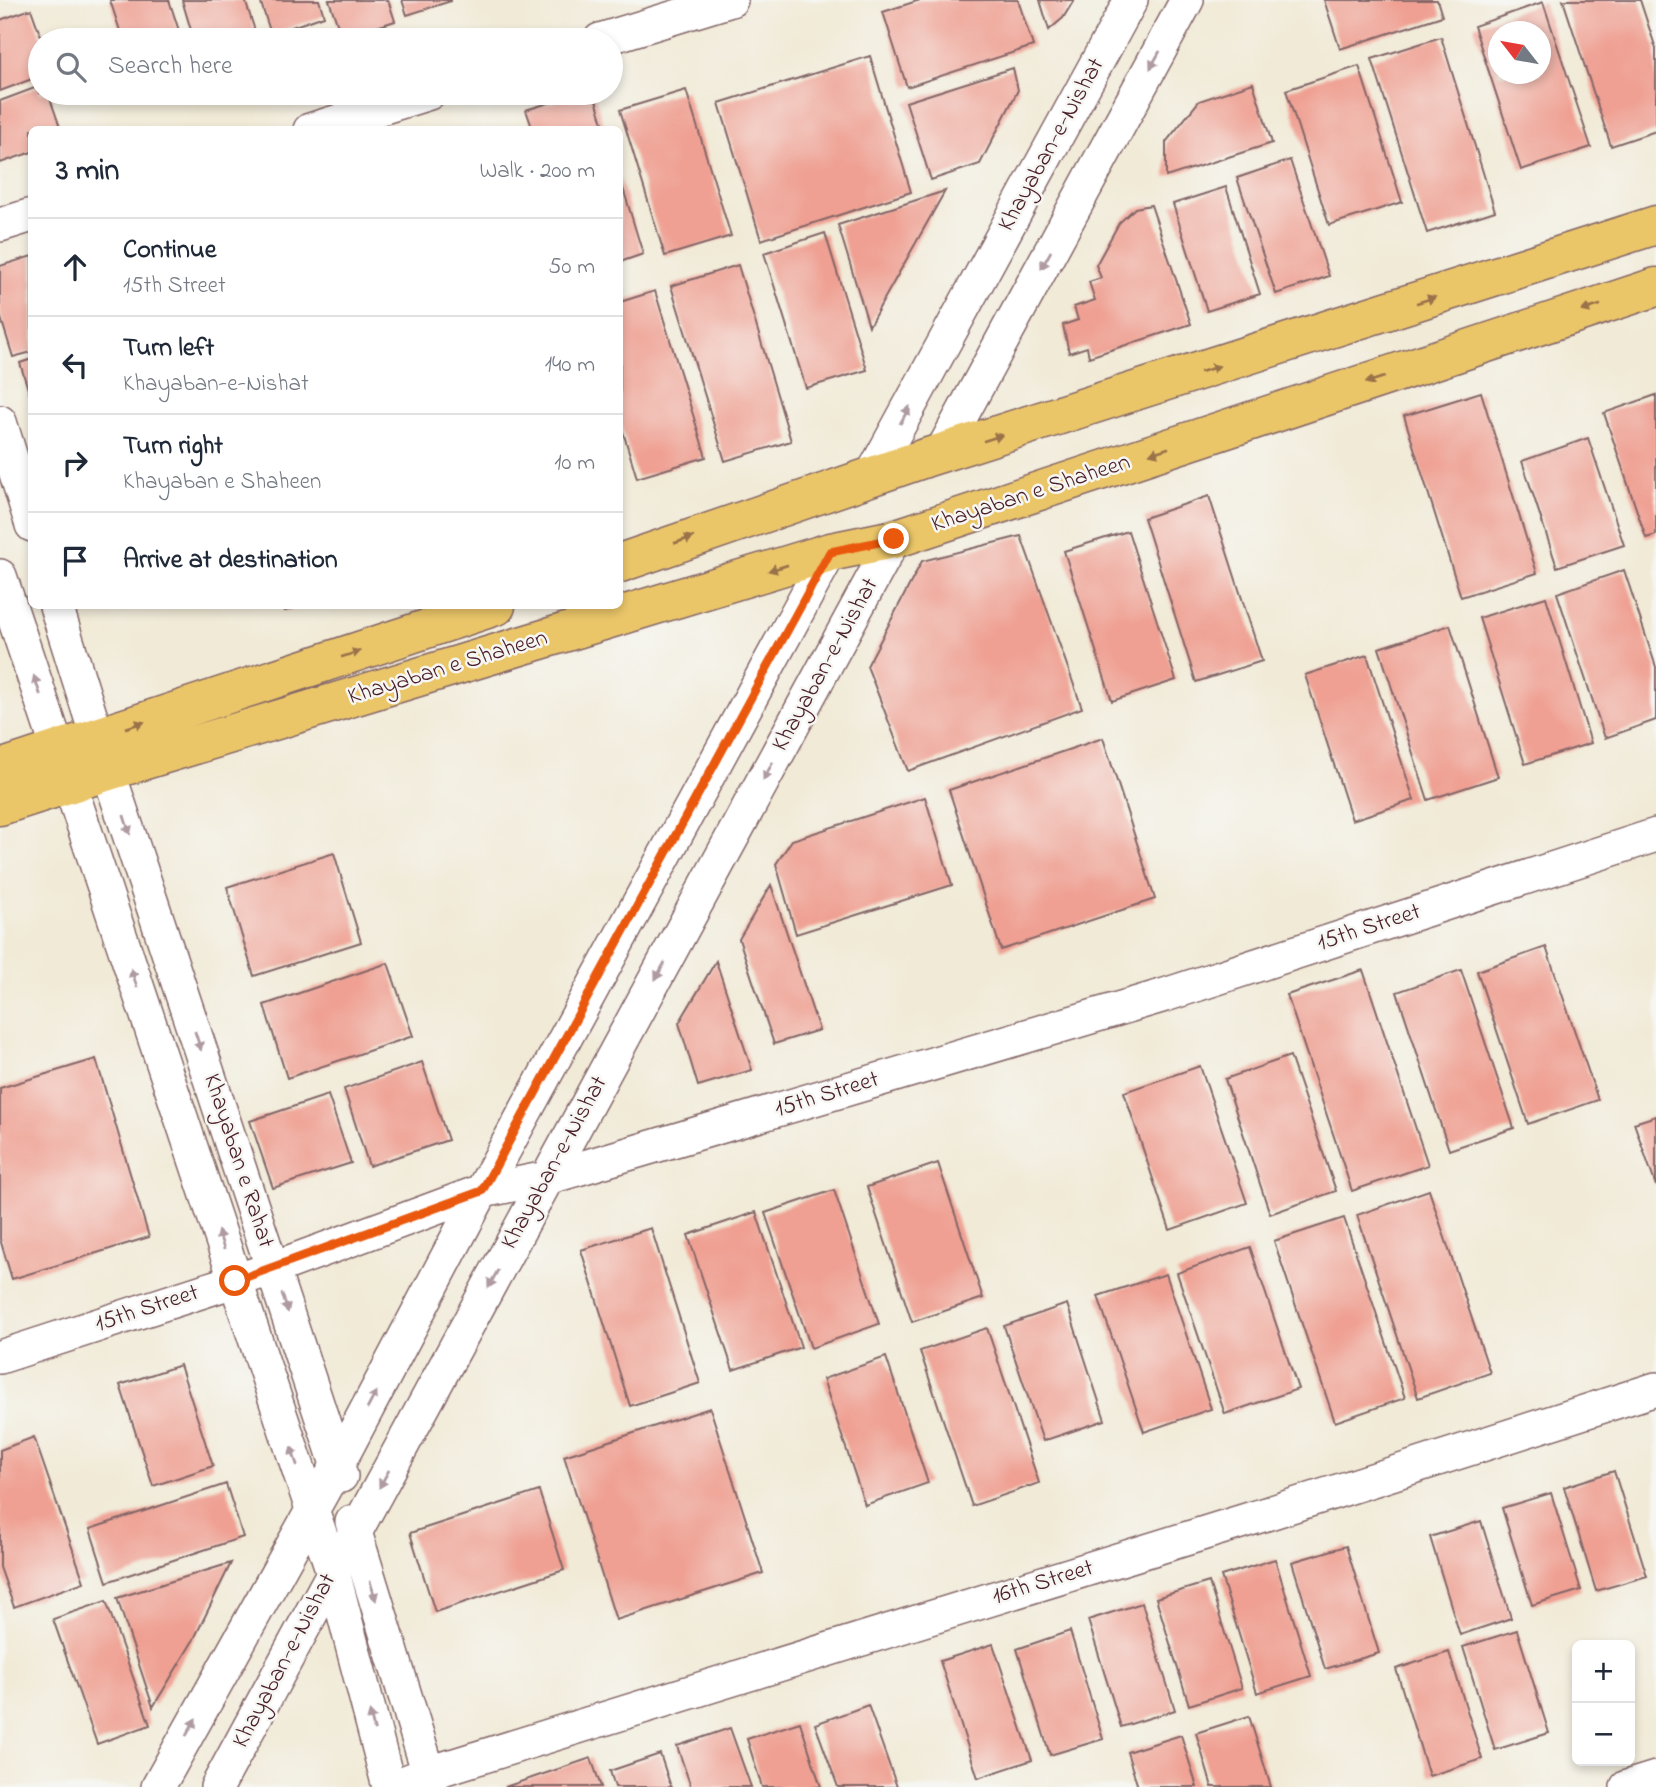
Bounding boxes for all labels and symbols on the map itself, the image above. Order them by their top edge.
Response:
north arrow [1488,21,1551,84]
one-way arrow [1149,50,1161,70]
street label: Khayaban-e-Nishat [990,52,1115,239]
one-way arrow [1040,250,1052,270]
one-way arrow [1416,294,1437,305]
one-way arrow [1581,303,1602,314]
one-way arrow [1199,363,1220,374]
one-way arrow [1365,375,1386,386]
one-way arrow [899,405,911,425]
one-way arrow [983,432,1004,443]
street label: Khayaban e Shaheen [927,445,1135,544]
one-way arrow [1149,446,1170,457]
route end [878,523,909,554]
one-way arrow [674,534,695,545]
one-way arrow [767,563,788,573]
street label: Khayaban-e-Nishat [764,572,889,759]
street label: Khayaban e Shaheen [344,621,552,716]
one-way arrow [341,648,362,658]
one-way arrow [31,674,42,695]
one-way arrow [124,719,145,730]
one-way arrow [762,761,774,781]
one-way arrow [122,815,132,836]
street label: 15th Street [1313,895,1425,961]
one-way arrow [654,961,665,981]
one-way arrow [128,967,139,988]
one-way arrow [193,1031,204,1052]
street label: 15th Street [771,1063,883,1127]
street label: Khayaban e Rahat [192,1069,283,1253]
street label: Khayaban-e-Nishat [493,1070,618,1257]
one-way arrow [215,1230,226,1251]
route start [219,1265,250,1296]
one-way arrow [487,1269,499,1289]
street label: 15th Street [91,1276,203,1342]
one-way arrow [280,1293,291,1314]
one-way arrow [366,1389,378,1409]
one-way arrow [288,1445,299,1466]
one-way arrow [378,1469,390,1488]
street label: 16th Street [988,1551,1098,1615]
street label: Khayaban-e-Nishat [224,1567,347,1755]
one-way arrow [368,1581,379,1602]
one-way arrow [366,1710,377,1732]
one-way arrow [185,1718,197,1737]

